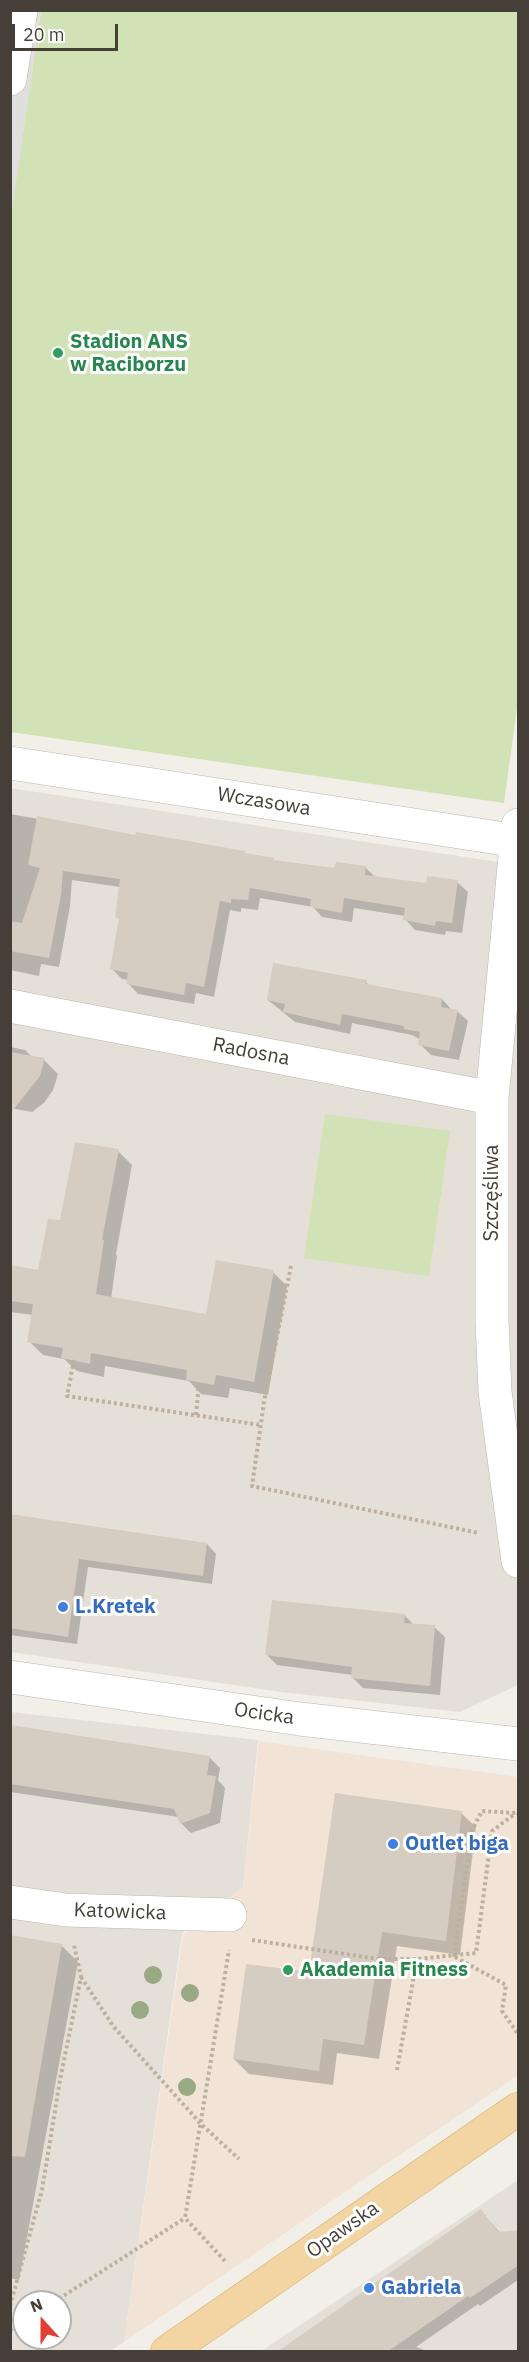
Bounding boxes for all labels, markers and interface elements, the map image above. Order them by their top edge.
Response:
scale bar [15,12,122,50]
text: 20 m [23,23,65,46]
place label: Stadion ANS w Raciborzu [70,330,188,377]
marker: Stadion ANS w Raciborzu [51,346,65,360]
street label: Wczasowa [216,783,312,821]
street label: Radosna [210,1033,292,1071]
street label: Szczęśliwa [480,1145,504,1241]
place label: L.Kretek [75,1595,155,1619]
marker: L.Kretek [56,1600,70,1614]
street label: Ocicka [232,1698,296,1730]
place label: Outlet biga [405,1832,509,1856]
marker: Outlet biga [386,1837,400,1851]
street label: Katowicka [73,1898,167,1926]
place label: Akademia Fitness [300,1958,468,1982]
marker: Akademia Fitness [281,1963,295,1977]
street label: Opawska [302,2196,384,2264]
place label: Gabriela [381,2276,461,2300]
marker: Gabriela [362,2281,376,2295]
north arrow [12,2290,72,2350]
text: N [27,2294,45,2316]

